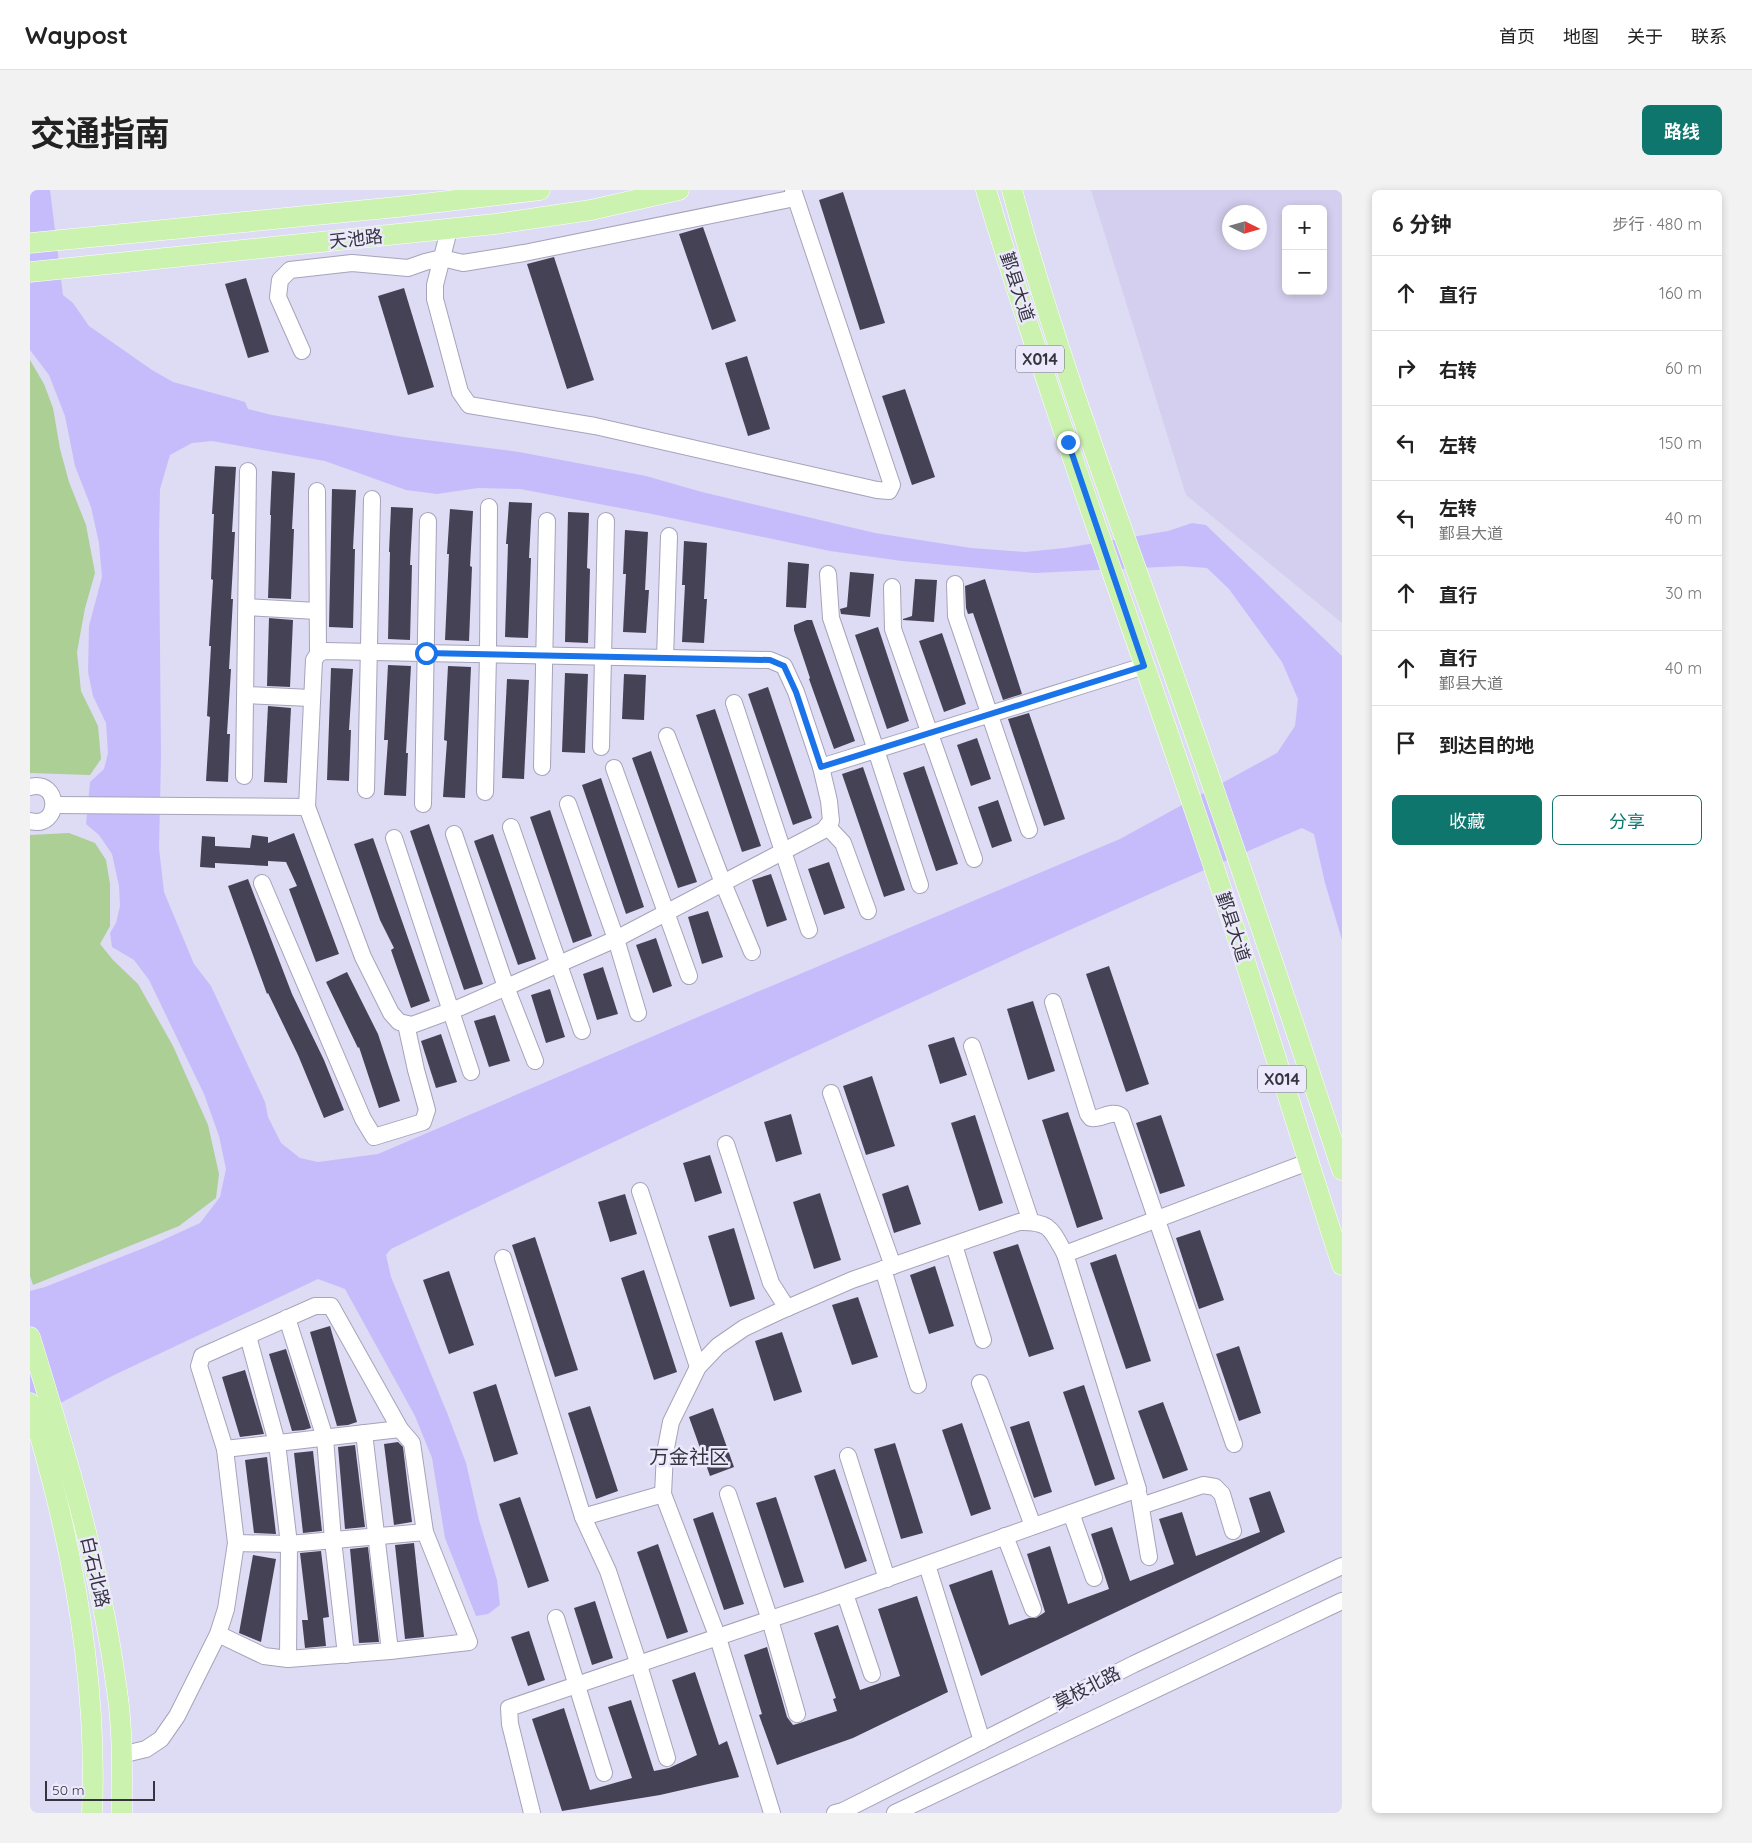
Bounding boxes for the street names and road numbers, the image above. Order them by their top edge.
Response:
street label: 天池路 [328,224,384,253]
street label: 鄞县大道 [995,249,1040,325]
road number: X014 [1016,346,1064,372]
street label: 鄞县大道 [1211,889,1256,965]
road number: X014 [1258,1066,1306,1092]
street label: 白石北路 [76,1534,115,1610]
street label: 莫枝北路 [1049,1661,1124,1714]

